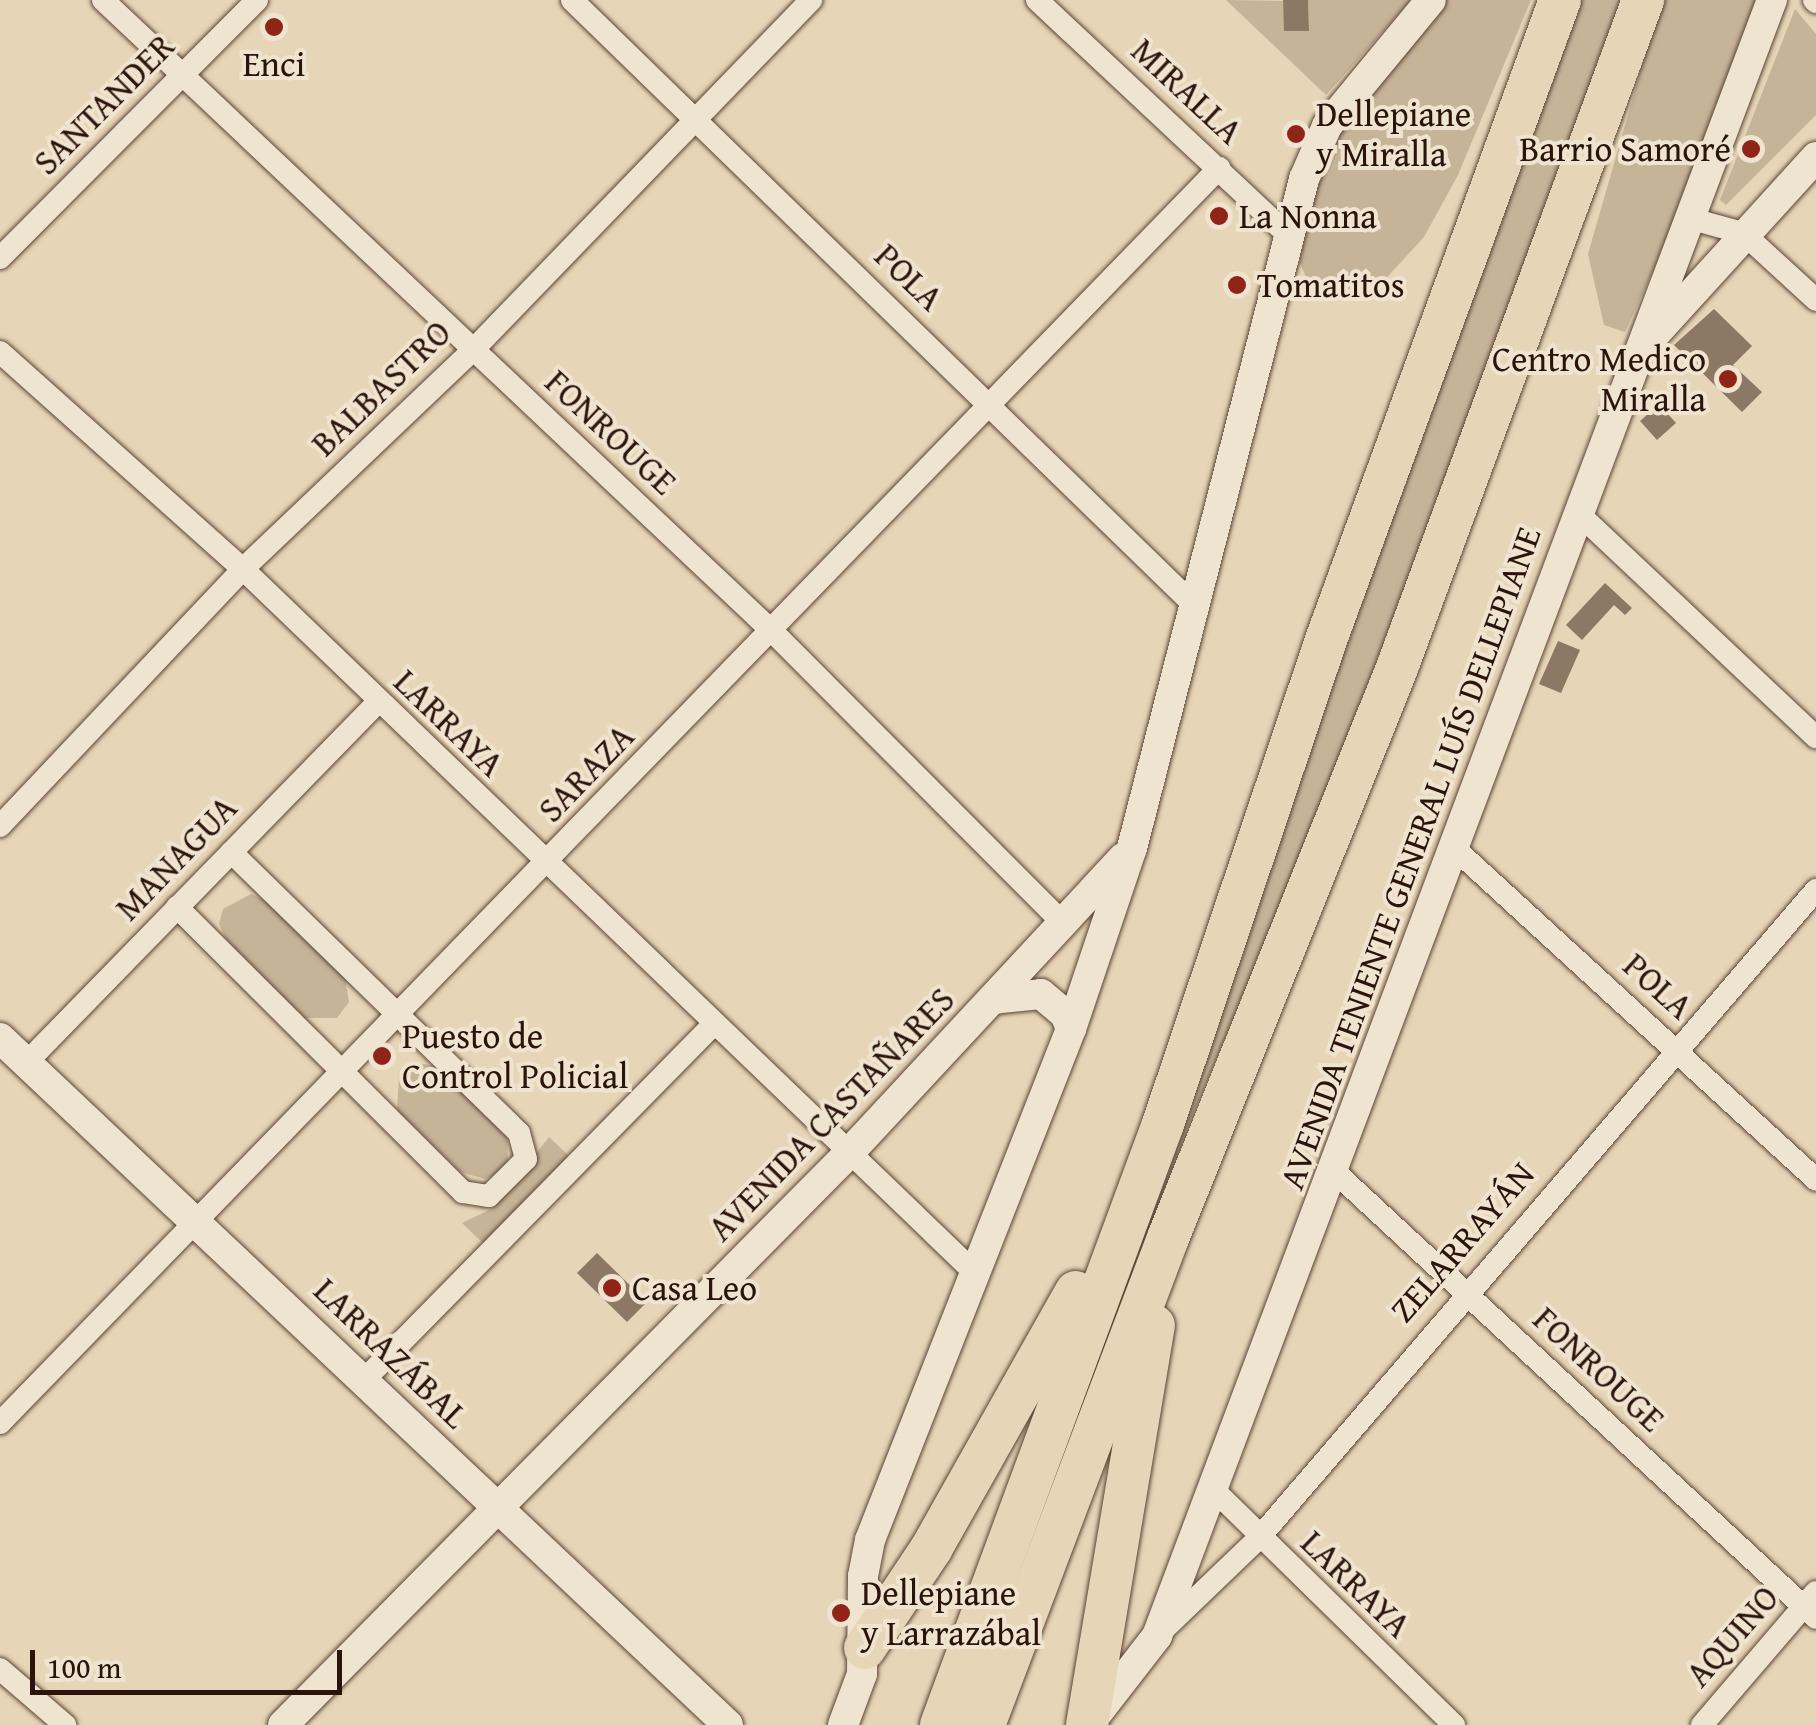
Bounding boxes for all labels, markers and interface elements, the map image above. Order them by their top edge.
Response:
marker: Enci [263,16,285,38]
street label: SANTANDER [25,25,183,183]
street label: MIRALLA [1123,29,1251,153]
place label: Enci [243,43,305,85]
place label: Dellepiane y Miralla [1316,93,1471,175]
marker: Dellepiane y Miralla [1285,123,1307,145]
place label: Barrio Samoré [1519,128,1731,170]
marker: Barrio Samoré [1740,138,1762,160]
place label: La Nonna [1239,195,1377,237]
marker: La Nonna [1208,205,1230,227]
street label: POLA [866,235,952,319]
place label: Tomatitos [1257,264,1405,306]
marker: Tomatitos [1226,274,1248,296]
street label: BALBASTRO [303,311,459,465]
place label: Centro Medico Miralla [1492,338,1706,420]
street label: FONROUGE [537,361,685,503]
marker: Centro Medico Miralla [1715,366,1741,392]
street label: AVENIDA TENIENTE GENERAL LUÍS DELLEPIANE [1270,521,1550,1195]
street label: LARRAYA [385,661,513,785]
street label: SARAZA [529,715,643,831]
street label: MANAGUA [106,787,246,929]
street label: POLA [1615,944,1701,1028]
street label: AVENIDA CASTAÑARES [699,979,963,1249]
place label: Puesto de Control Policial [402,1015,628,1097]
marker: Puesto de Control Policial [371,1045,393,1067]
street label: ZELARRAYÁN [1381,1153,1543,1331]
place label: Casa Leo [632,1267,757,1309]
street label: LARRAZÁBAL [305,1269,477,1437]
marker: Casa Leo [601,1277,623,1299]
street label: FONROUGE [1525,1298,1673,1440]
street label: LARRAYA [1292,1522,1420,1646]
place label: Dellepiane y Larrazábal [861,1572,1041,1654]
street label: AQUINO [1677,1577,1787,1695]
marker: Dellepiane y Larrazábal [830,1602,852,1624]
scale bar [35,1630,348,1692]
text: 100 m [47,1645,121,1689]

